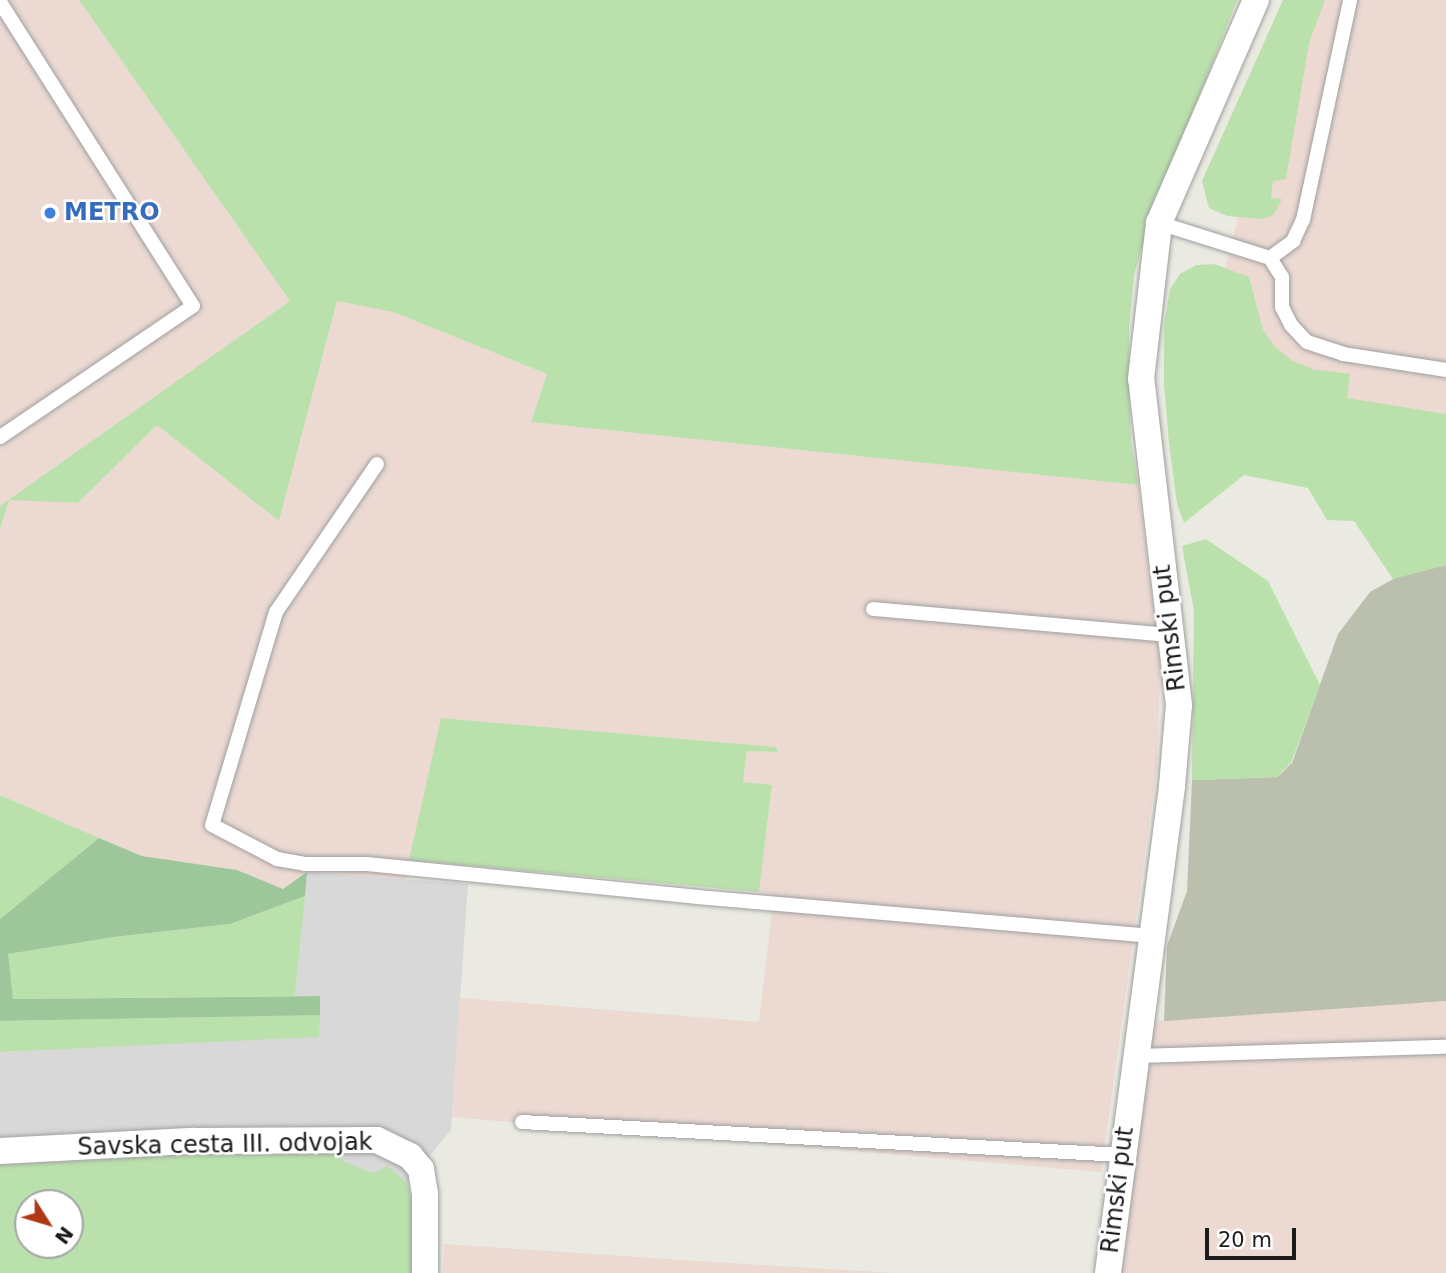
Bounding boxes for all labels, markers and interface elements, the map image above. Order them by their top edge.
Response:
place label: METRO [64,199,160,227]
marker: METRO [42,205,58,221]
street label: Rimski put [1148,563,1192,693]
street label: Rimski put [1096,1125,1140,1255]
street label: Savska cesta III. odvojak [77,1128,373,1162]
north arrow [14,1189,84,1259]
scale bar [1208,1214,1299,1258]
text: N [51,1222,78,1248]
text: 20 m [1218,1228,1272,1252]

